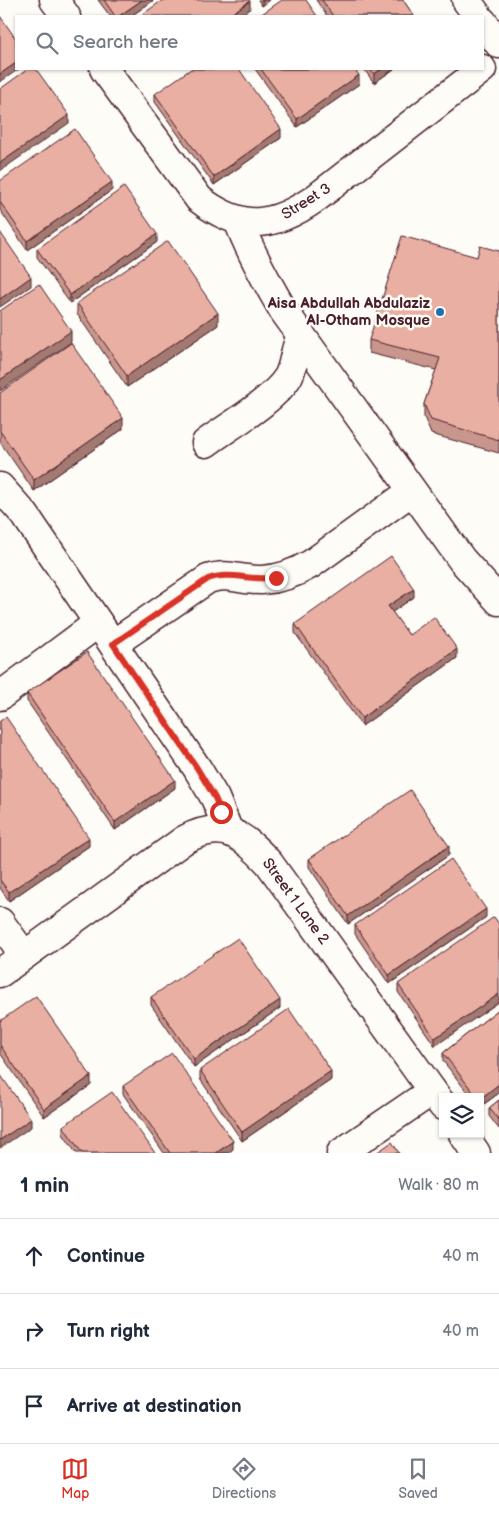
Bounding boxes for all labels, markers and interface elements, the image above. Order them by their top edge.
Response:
search box [15,15,484,70]
icon: search [33,29,61,57]
text: Search here [73,31,178,54]
street label: Street 3 [278,179,334,224]
place label: Aisa Abdullah Abdulaziz Al-Otham Mosque [267,294,431,330]
marker: Aisa Abdullah Abdulaziz Al-Otham Mosque [434,306,446,318]
route end [265,567,288,590]
route start [210,801,233,824]
street label: Street 1 Lane 2 [258,854,333,948]
map controls [439,1093,484,1138]
button: layers [439,1093,484,1138]
text: 1 min [20,1173,69,1198]
text: Walk · 80 m [398,1176,479,1195]
icon: ahead [20,1242,48,1270]
text: Continue [67,1245,145,1268]
text: 40 m [442,1247,479,1266]
icon: right [20,1317,48,1345]
text: Turn right [67,1320,150,1343]
text: 40 m [442,1322,479,1341]
icon: arrive [20,1392,48,1420]
text: Arrive at destination [67,1395,242,1418]
tab: Map [61,1455,89,1502]
tab: Directions [212,1455,276,1502]
tab: Saved [398,1455,438,1502]

